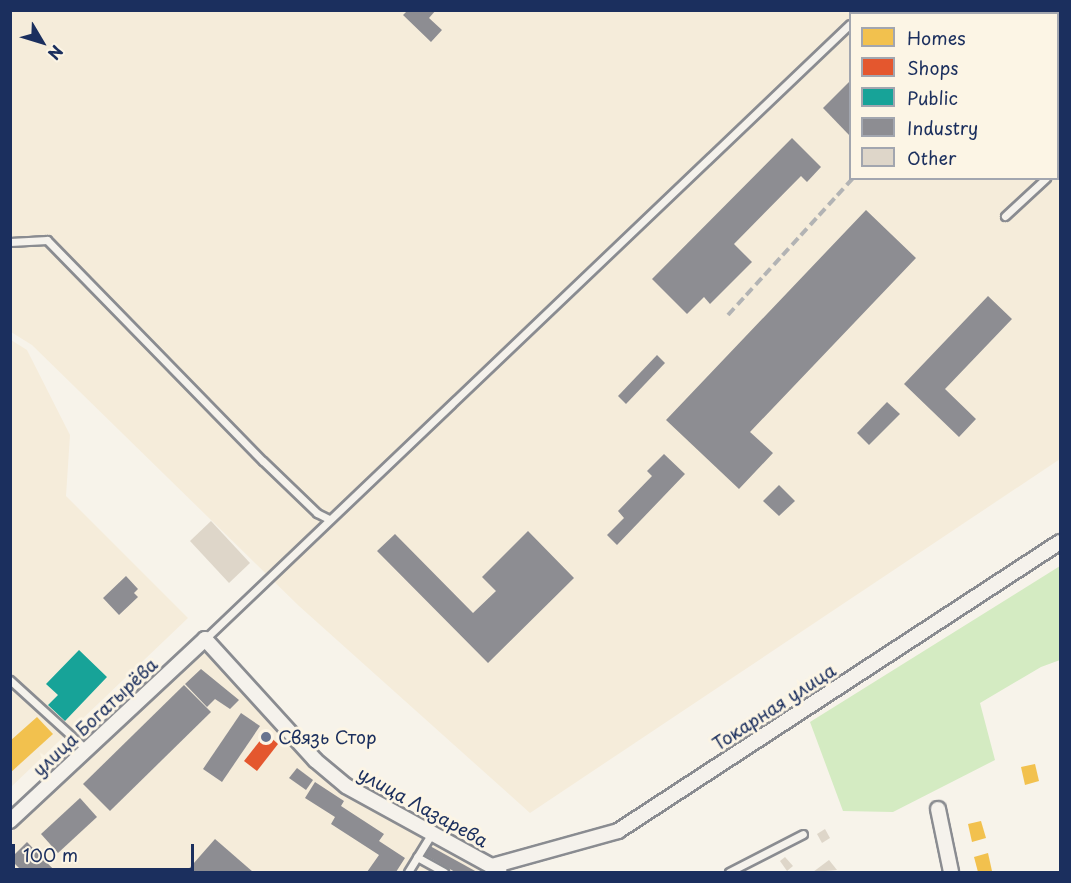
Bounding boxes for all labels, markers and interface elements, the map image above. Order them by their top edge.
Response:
north arrow [12,12,72,72]
legend [849,12,1059,180]
text: Homes [907,24,965,51]
text: N [43,41,70,65]
text: Shops [907,54,958,81]
text: Public [907,84,958,111]
text: Industry [907,114,978,141]
text: Other [907,144,956,171]
street label: улица Богатырёва [28,653,162,781]
street label: Токарная улица [708,659,840,755]
place label: Связь Стор [278,726,378,748]
marker: Связь Стор [259,730,273,744]
street label: улица Лазарева [354,762,492,852]
scale bar [15,832,196,870]
text: 100 m [23,841,78,868]

